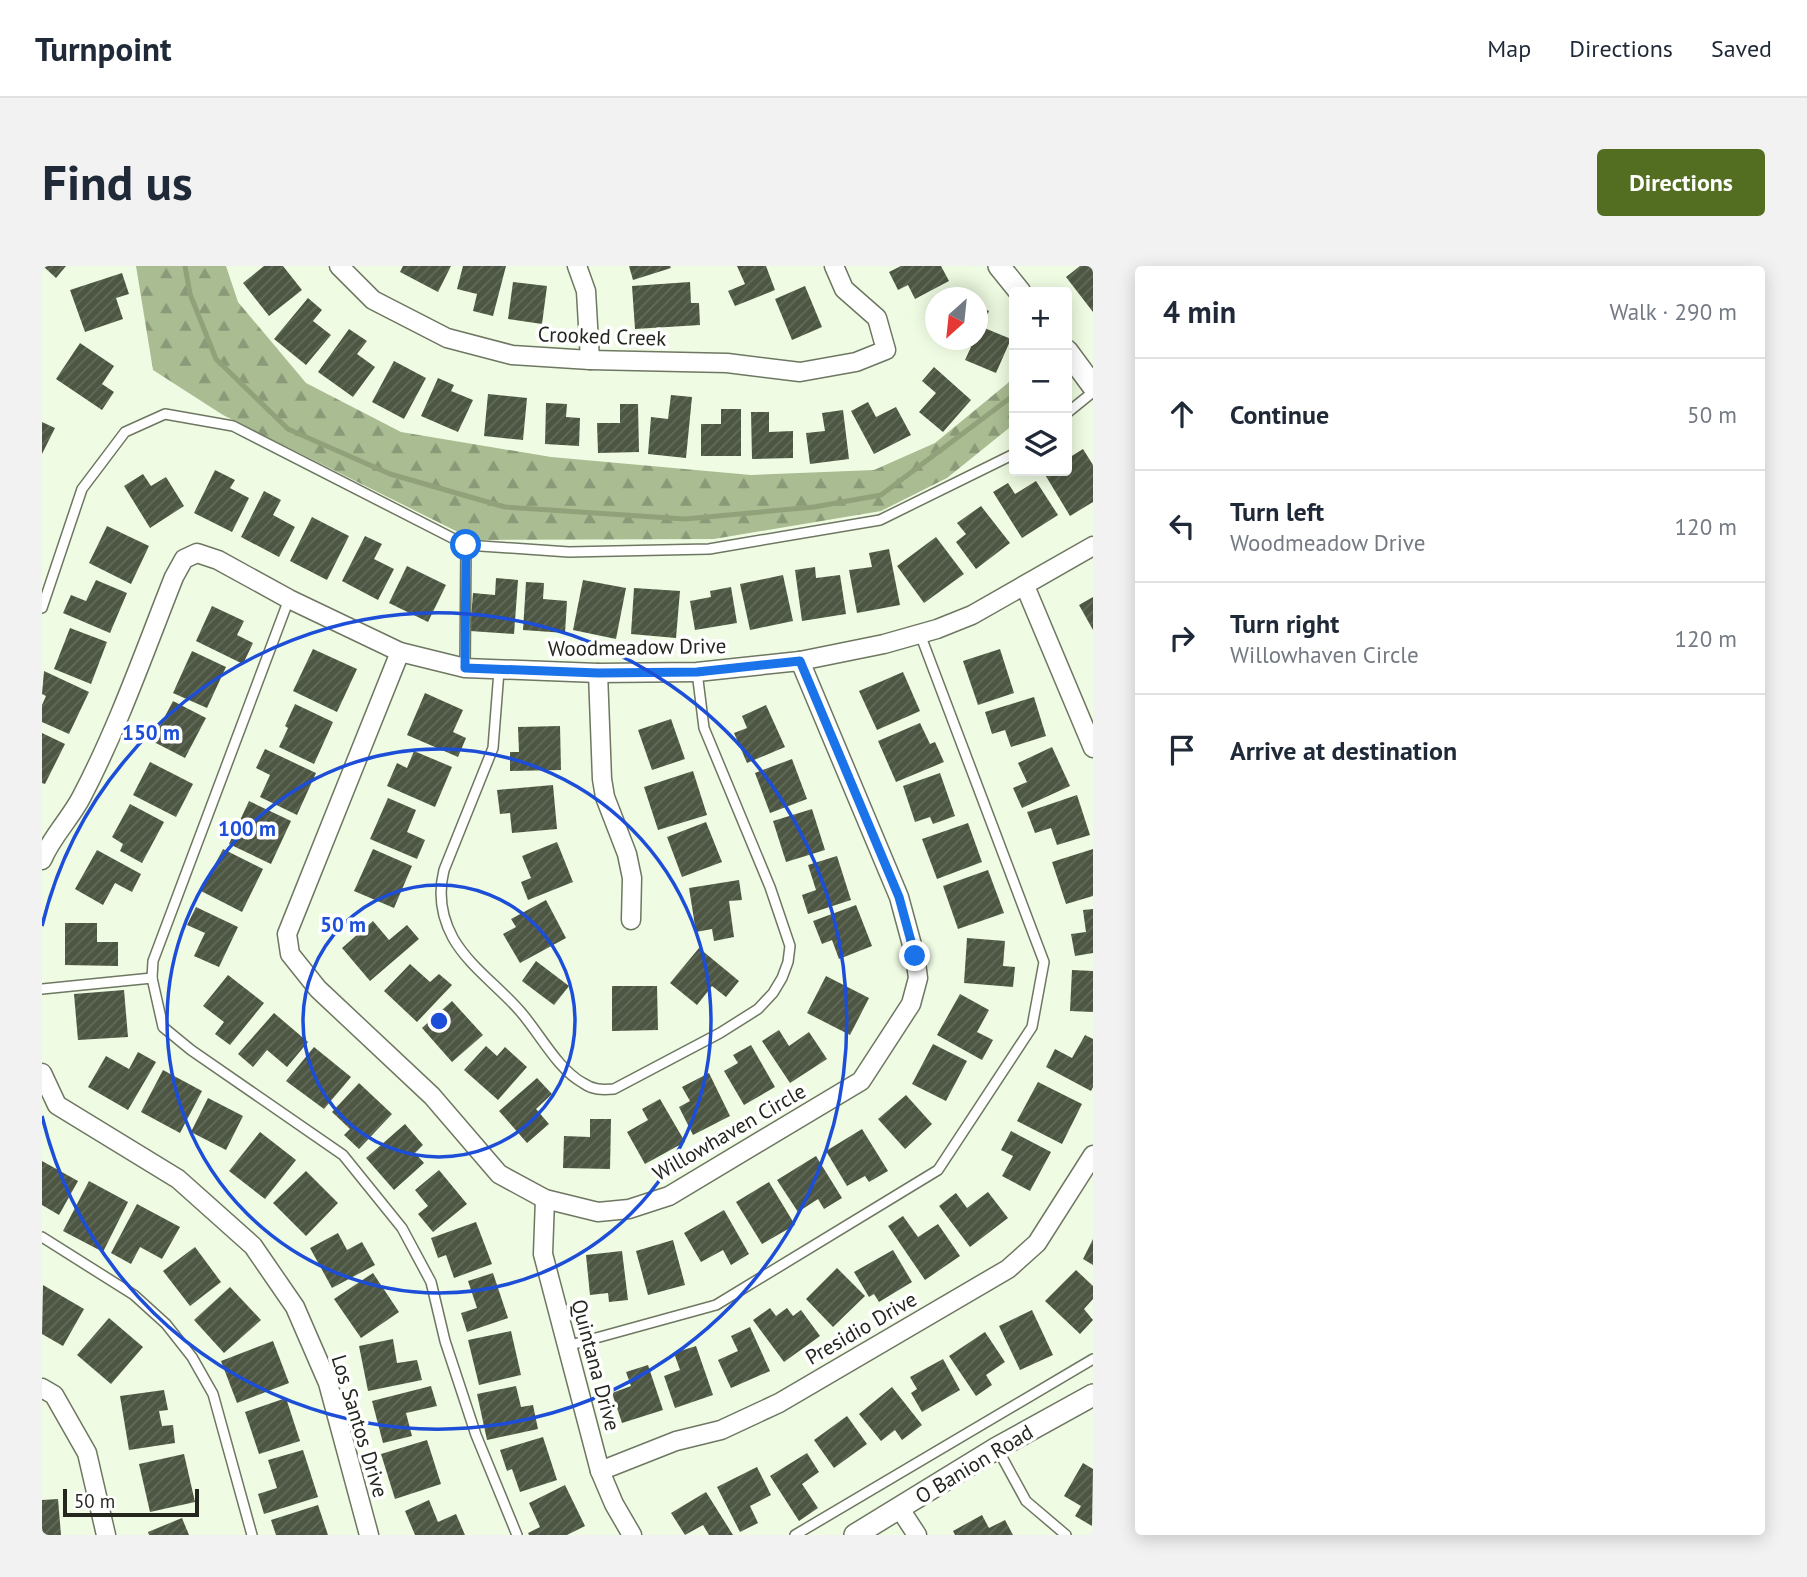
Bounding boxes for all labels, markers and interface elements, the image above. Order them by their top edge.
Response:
text: Turnpoint [35,27,172,70]
text: Map [1487,33,1531,64]
text: Directions [1569,33,1673,64]
text: Saved [1711,33,1772,64]
button: Directions [1597,149,1765,216]
text: Find us [42,150,193,214]
north arrow [925,287,988,350]
map controls [1009,287,1072,476]
button: + [1009,287,1072,350]
text: 4 min [1163,292,1236,331]
text: Walk · 290 m [1610,297,1737,326]
street label: Crooked Creek [537,320,667,352]
button: − [1009,350,1072,413]
icon: ahead [1163,395,1201,433]
text: Continue [1230,398,1329,431]
text: 50 m [1687,400,1737,429]
button: layers [1009,413,1072,476]
text: Turn left [1230,495,1324,528]
icon: left [1163,507,1201,545]
text: 120 m [1675,512,1737,541]
text: Woodmeadow Drive [1230,528,1425,557]
route start [450,529,481,560]
text: Turn right [1230,607,1339,640]
icon: right [1163,619,1201,657]
text: 120 m [1675,624,1737,653]
street label: Woodmeadow Drive [548,632,726,662]
text: Willowhaven Circle [1230,640,1419,669]
text: 150 m [122,719,180,746]
icon: arrive [1163,731,1201,769]
text: Arrive at destination [1230,734,1457,767]
text: 100 m [218,815,276,842]
text: 50 m [320,911,366,938]
route end [899,940,930,971]
centre of rings [427,1009,451,1033]
street label: Willowhaven Circle [648,1077,810,1187]
street label: Presidio Drive [800,1285,922,1371]
street label: Quintana Drive [566,1296,626,1434]
street label: Los Santos Drive [325,1351,395,1501]
street label: O Banion Road [910,1418,1038,1510]
scale bar [63,1486,200,1518]
text: 50 m [74,1489,115,1513]

